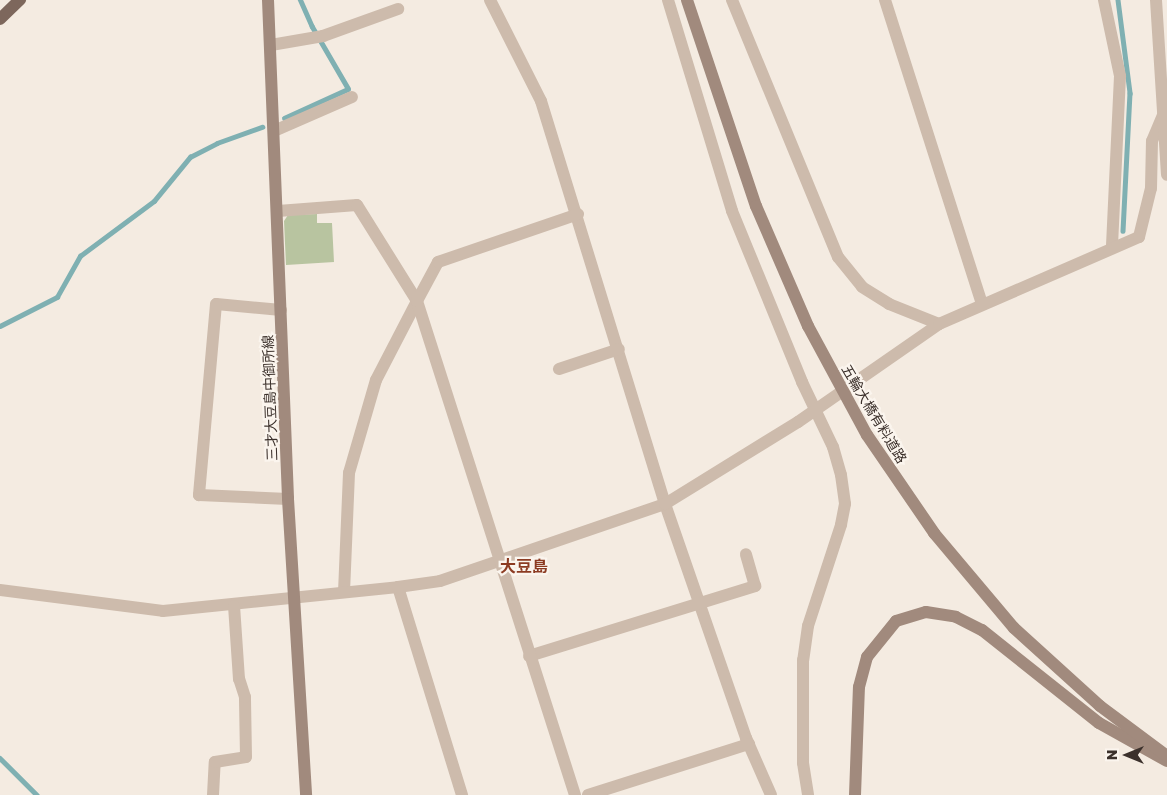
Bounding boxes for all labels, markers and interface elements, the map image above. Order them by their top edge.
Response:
street label: 三才大豆島中御所線 [259,335,281,461]
street label: 五輪大橋有料道路 [838,362,910,466]
district label: 大豆島 [500,556,548,576]
north arrow [1102,730,1152,780]
text: N [1103,750,1120,760]

